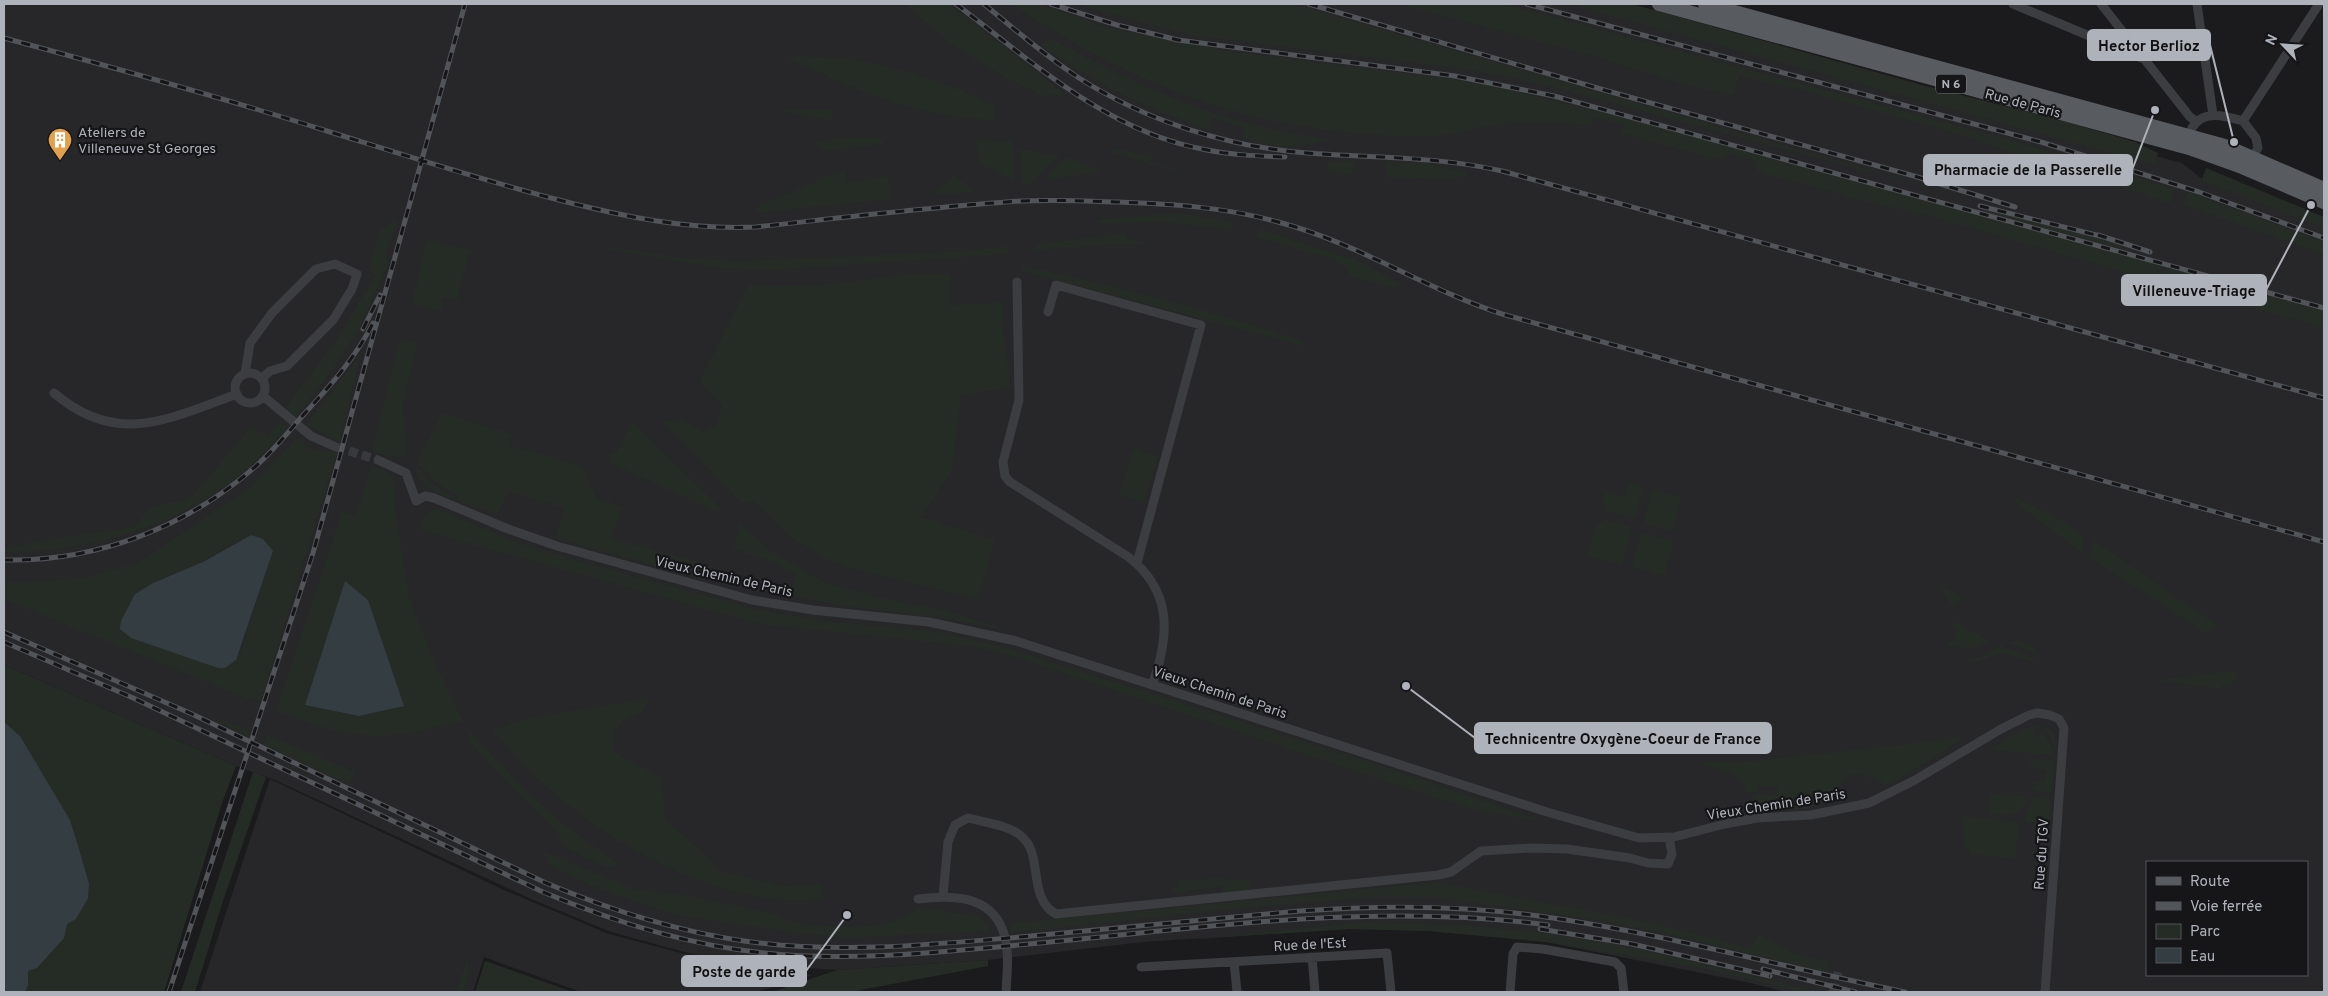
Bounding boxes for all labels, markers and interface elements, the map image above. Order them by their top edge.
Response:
north arrow [2258,20,2308,70]
callout: Hector Berlioz [2088,30,2210,60]
text: N [2263,32,2282,48]
text: Hector Berlioz [2098,38,2200,57]
road number: N 6 [1936,74,1966,94]
street label: Rue de Paris [1983,86,2062,123]
place label: Ateliers de Villeneuve St Georges [78,125,216,158]
building icon: Ateliers de Villeneuve St Georges [47,127,73,161]
callout: Pharmacie de la Passerelle [1924,155,2132,185]
text: Pharmacie de la Passerelle [1934,162,2122,181]
callout: Villeneuve-Triage [2122,275,2266,305]
text: Villeneuve-Triage [2132,283,2256,302]
street label: Vieux Chemin de Paris [653,553,794,602]
street label: Vieux Chemin de Paris [1150,664,1289,723]
callout: Technicentre Oxygène-Coeur de France [1475,723,1771,753]
text: Technicentre Oxygène-Coeur de France [1485,731,1761,750]
street label: Vieux Chemin de Paris [1706,786,1847,825]
street label: Rue du TGV [2032,818,2053,891]
legend [2146,861,2308,976]
text: Route [2190,873,2230,892]
text: Voie ferrée [2190,898,2262,917]
text: Parc [2190,923,2220,942]
street label: Rue de l'Est [1273,935,1347,956]
text: Eau [2190,948,2215,967]
callout: Poste de garde [682,956,806,986]
text: Poste de garde [692,964,796,983]

